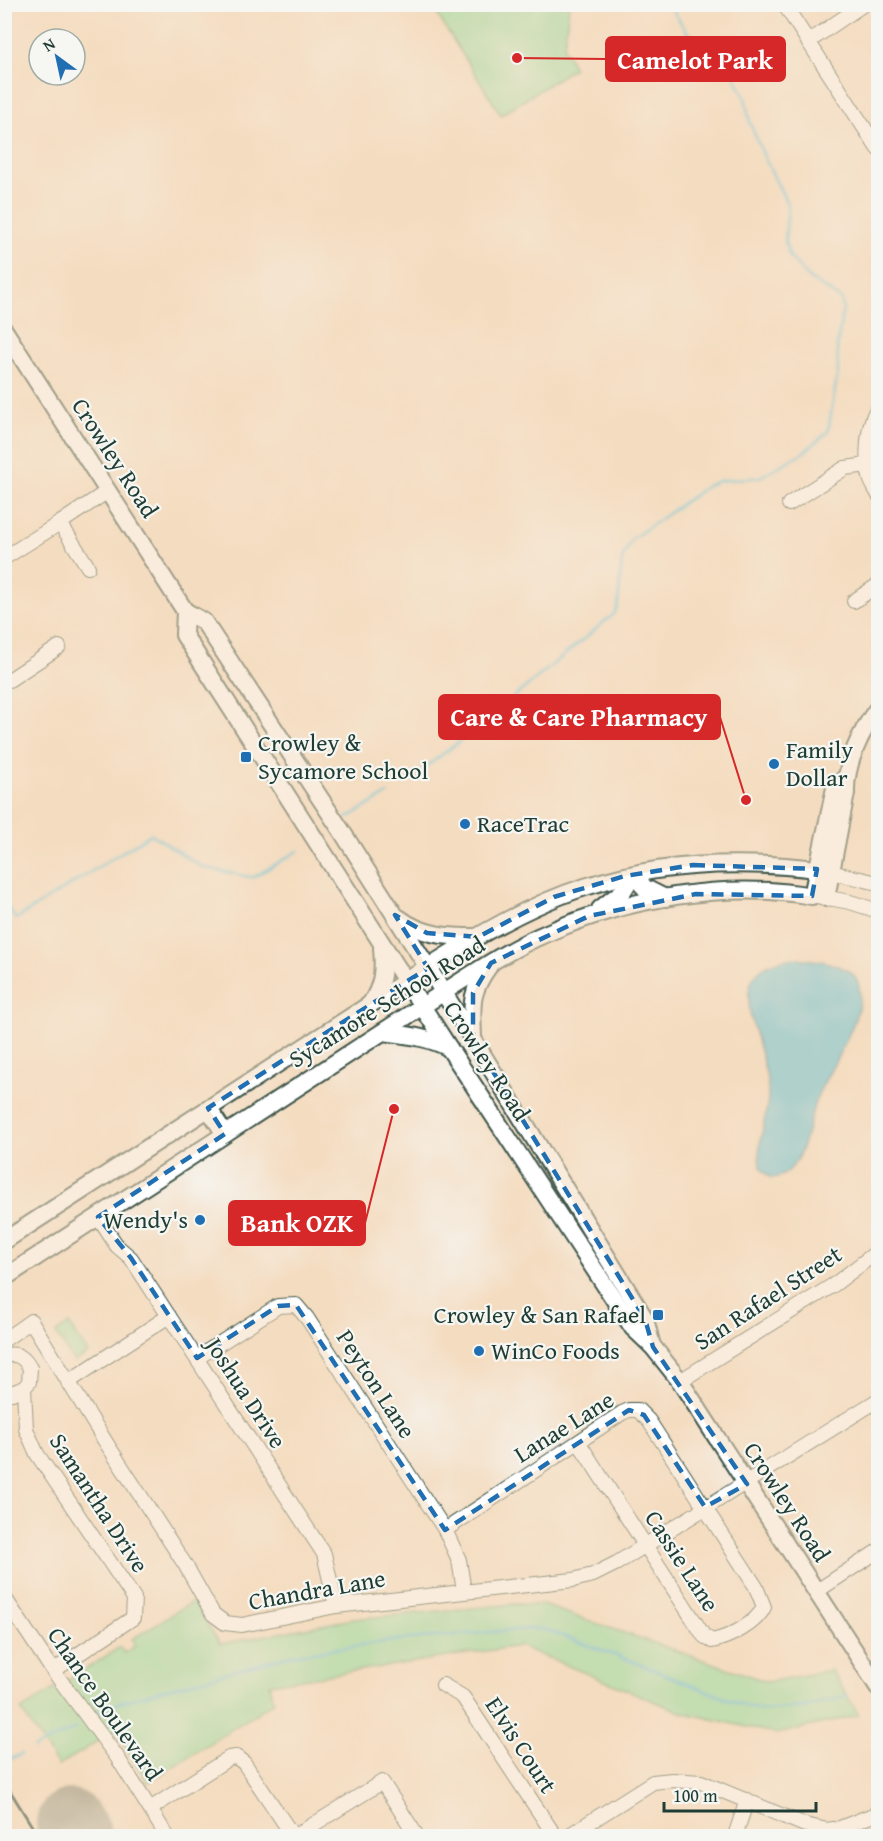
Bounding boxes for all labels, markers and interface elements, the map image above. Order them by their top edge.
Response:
north arrow [27,27,87,87]
text: N [38,31,60,57]
callout: Camelot Park [606,37,785,81]
text: Camelot Park [617,40,773,79]
street label: Crowley Road [63,391,167,525]
callout: Care & Care Pharmacy [439,695,720,739]
text: Care & Care Pharmacy [451,697,708,736]
place label: Crowley & Sycamore School [258,725,429,788]
place label: Family Dollar [786,732,853,795]
marker: Crowley & Sycamore School [239,750,253,764]
marker: Family Dollar [767,757,781,771]
place label: RaceTrac [477,806,570,841]
marker: RaceTrac [458,817,472,831]
street label: Sycamore School Road [282,927,492,1076]
street label: Crowley Road [435,994,539,1128]
callout: Bank OZK [229,1201,365,1245]
place label: Wendy's [103,1202,188,1237]
text: Bank OZK [241,1203,354,1242]
marker: Wendy's [193,1213,207,1227]
street label: San Rafael Street [687,1236,849,1359]
place label: Crowley & San Rafael [434,1297,646,1332]
marker: Crowley & San Rafael [651,1308,665,1322]
street label: Peyton Lane [328,1322,425,1445]
street label: Joshua Drive [196,1328,295,1455]
place label: WinCo Foods [491,1333,620,1368]
marker: WinCo Foods [472,1344,486,1358]
street label: Lanae Lane [507,1382,621,1471]
street label: Samantha Drive [41,1426,158,1579]
street label: Crowley Road [735,1435,839,1569]
street label: Cassie Lane [637,1503,728,1618]
street label: Chandra Lane [246,1560,388,1619]
street label: Chance Boulevard [39,1620,172,1788]
street label: Elvis Court [477,1689,566,1800]
scale bar [664,1775,816,1813]
text: 100 m [673,1782,718,1809]

